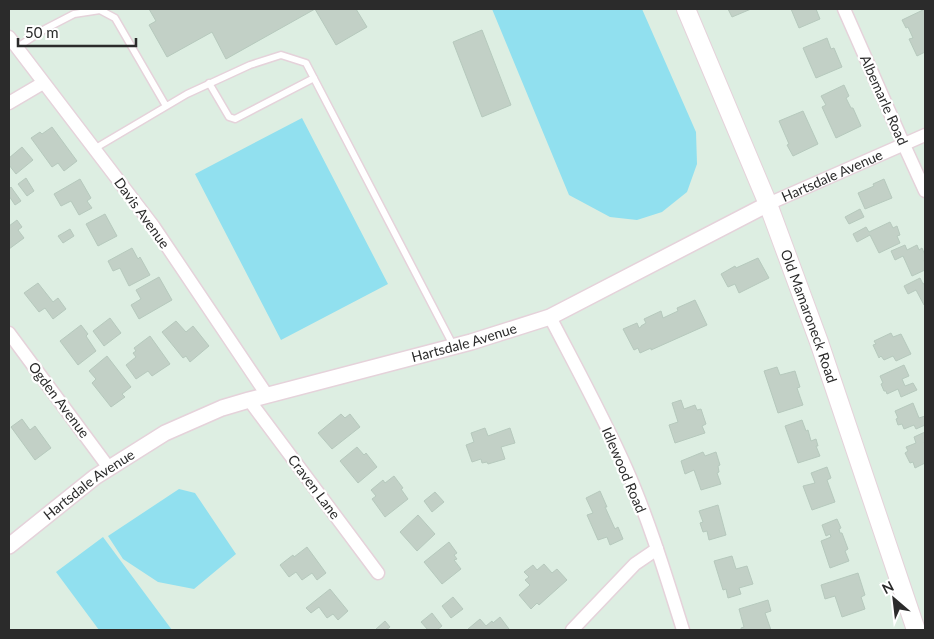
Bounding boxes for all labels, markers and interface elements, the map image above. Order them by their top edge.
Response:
scale bar [18,15,135,47]
text: 50 m [25,23,59,41]
street label: Albemarle Road [857,52,912,148]
street label: Hartsdale Avenue [779,146,885,205]
street label: Davis Avenue [111,174,174,251]
street label: Old Mamaroneck Road [778,247,841,385]
street label: Hartsdale Avenue [410,319,519,365]
street label: Ogden Avenue [25,358,93,441]
street label: Idlewood Road [599,424,650,515]
street label: Hartsdale Avenue [40,445,137,523]
street label: Craven Lane [285,451,344,522]
north arrow [869,574,919,624]
text: N [879,577,896,597]

